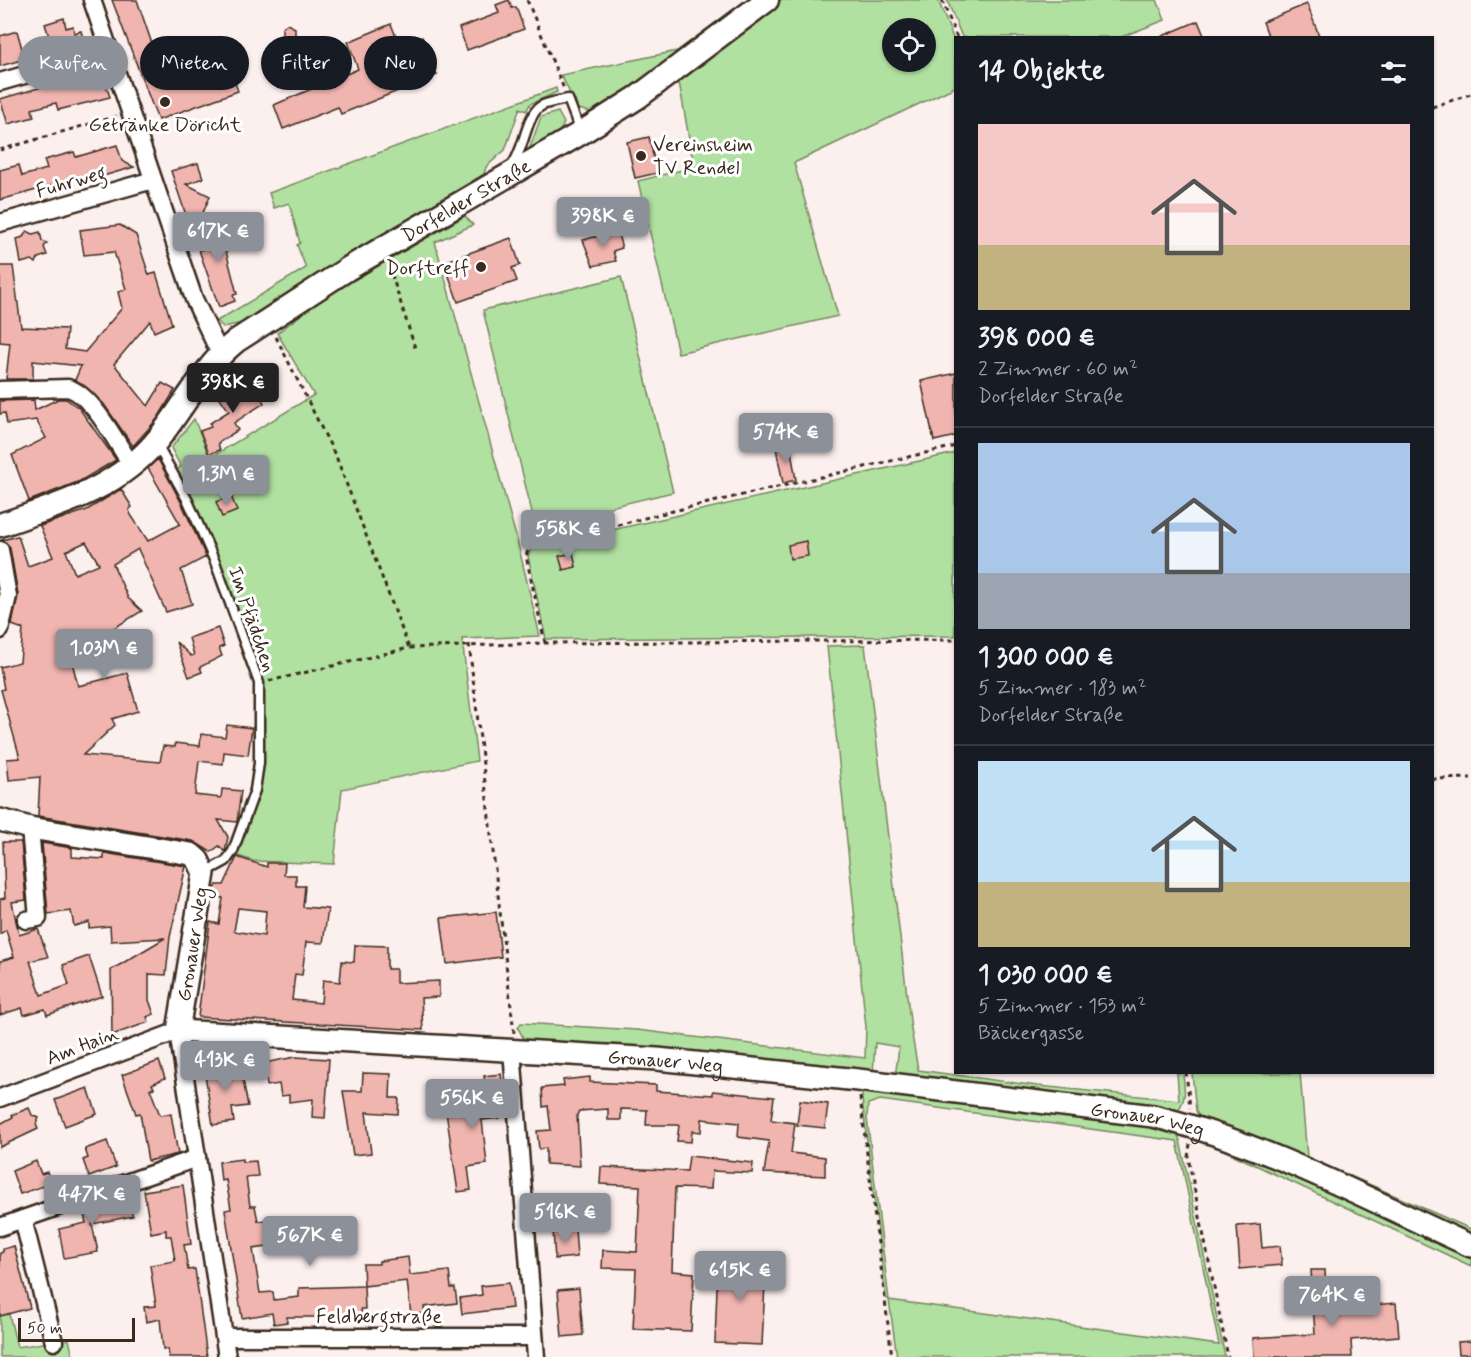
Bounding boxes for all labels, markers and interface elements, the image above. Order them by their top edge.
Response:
map controls [882,18,936,72]
button: locate [882,18,936,72]
chip: Kaufen [18,36,128,90]
chip: Mieten [140,36,249,90]
chip: Filter [261,36,352,90]
chip: Neu [364,36,437,90]
text: 14 Objekte [978,55,1105,89]
icon: filters [1377,56,1410,89]
marker: Getränke Döricht [158,95,172,109]
place label: Getränke Döricht [88,112,242,139]
place label: Vereinsheim TV Rendel [653,132,753,182]
marker: Vereinsheim TV Rendel [634,149,648,163]
street label: Dorfelder Straße [397,153,536,250]
street label: Fuhrweg [33,160,110,207]
icon: home [1140,163,1248,271]
pin: 398K € [554,197,652,248]
text: 398K € [571,203,635,230]
pin: 617K € [169,212,267,263]
text: 617K € [187,218,249,245]
place label: Dorftreff [386,255,469,282]
marker: Dorftreff [474,260,488,274]
text: 398 000 € [978,322,1095,356]
text: 2 Zimmer · 60 m² [978,356,1138,383]
pin: 398K € [184,363,282,414]
text: 398K € [201,369,265,396]
text: Dorfelder Straße [978,383,1124,410]
pin: 574K € [737,413,835,464]
text: 574K € [753,419,819,446]
pin: 1.3M € [177,455,275,506]
text: 1.3M € [197,461,255,488]
icon: home [1140,482,1248,590]
pin: 558K € [519,510,617,561]
text: 558K € [535,516,601,543]
street label: Im Pfädchen [221,563,282,676]
pin: 1.03M € [49,629,159,680]
text: 1.03M € [70,635,138,662]
text: 1 300 000 € [978,641,1114,675]
text: 5 Zimmer · 183 m² [978,675,1146,702]
text: Dorfelder Straße [978,702,1124,729]
icon: home [1140,800,1248,908]
street label: Gronauer Weg [171,885,217,1004]
text: 1 030 000 € [978,959,1113,993]
text: 5 Zimmer · 153 m² [978,993,1146,1020]
street label: Am Hain [43,1020,123,1073]
text: Bäckergasse [978,1020,1084,1047]
pin: 413K € [176,1041,274,1092]
street label: Gronauer Weg [607,1044,724,1082]
text: 413K € [194,1047,256,1074]
pin: 556K € [423,1079,521,1130]
text: 556K € [440,1085,504,1112]
street label: Gronauer Weg [1089,1096,1208,1146]
pin: 447K € [43,1175,141,1226]
text: 447K € [58,1181,126,1208]
pin: 516K € [516,1193,614,1244]
text: 516K € [534,1199,596,1226]
pin: 567K € [261,1216,359,1267]
text: 567K € [277,1222,343,1249]
pin: 615K € [691,1251,789,1302]
text: 615K € [709,1257,771,1284]
pin: 764K € [1283,1276,1381,1327]
text: 764K € [1298,1282,1366,1309]
street label: Feldbergstraße [316,1304,442,1333]
scale bar [18,1315,135,1342]
text: 50 m [27,1318,63,1339]

